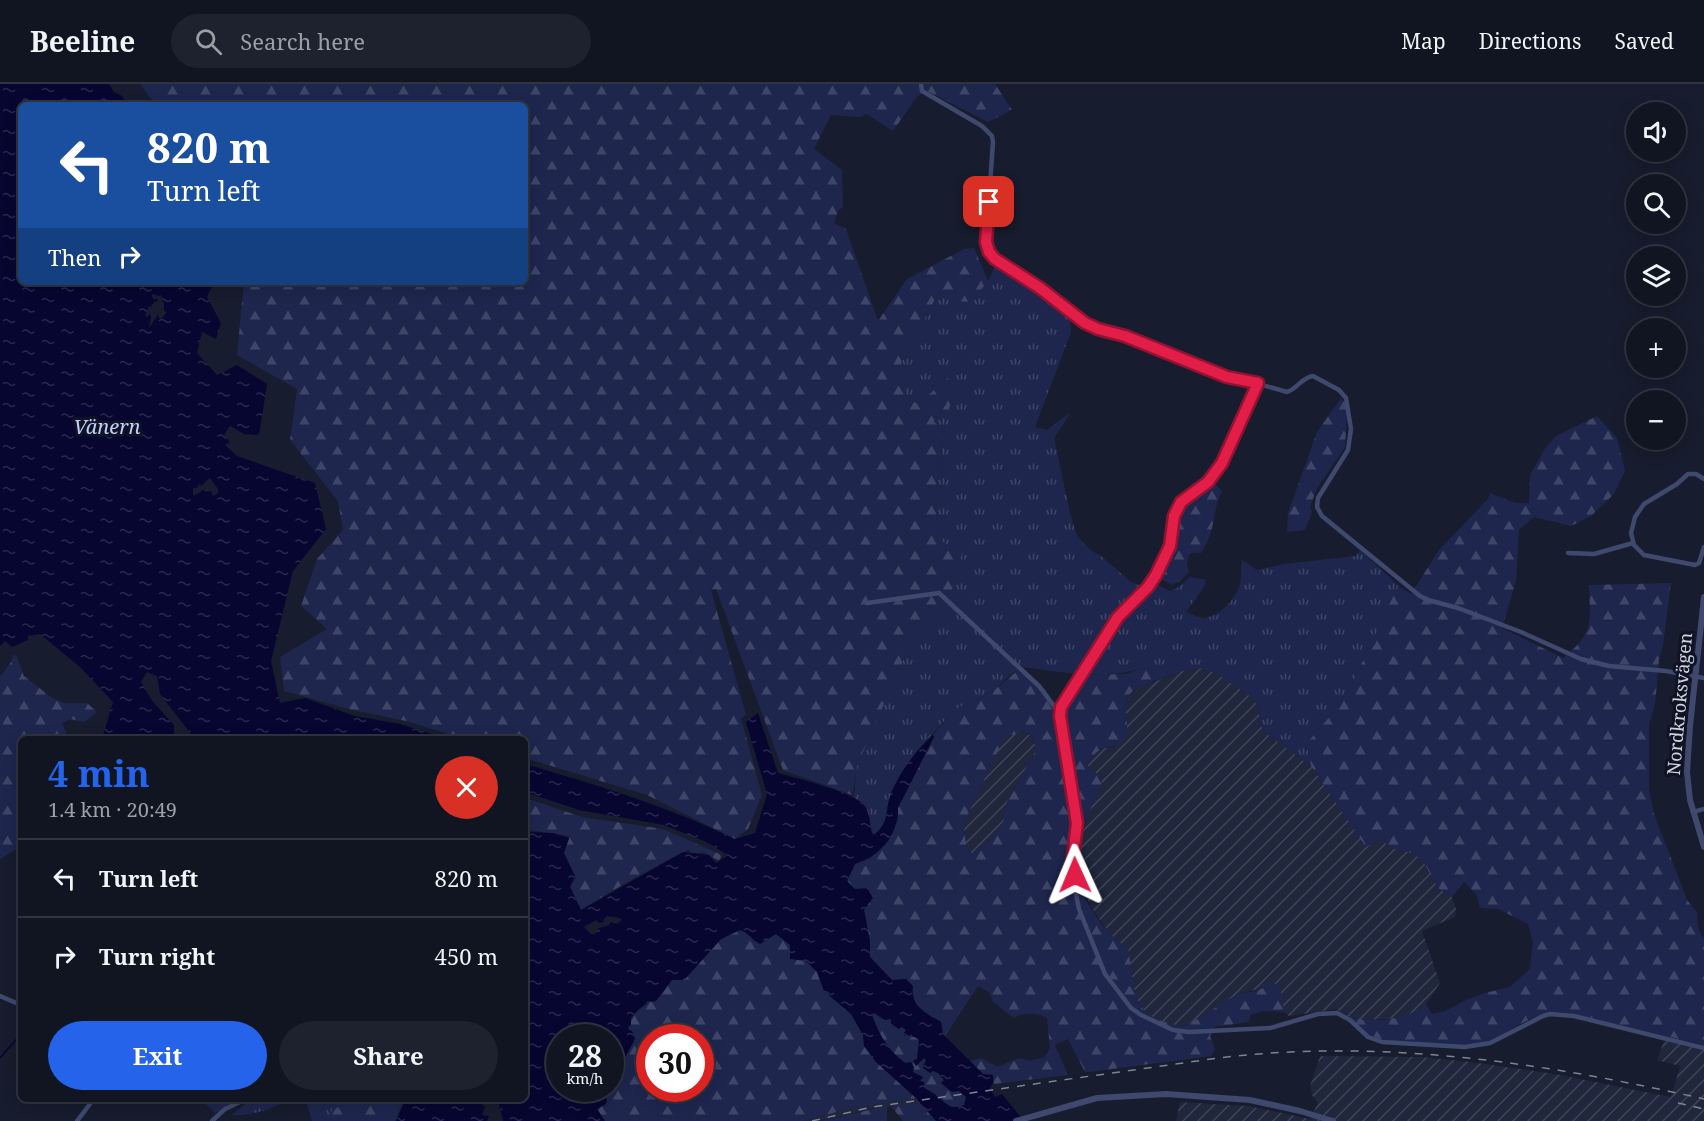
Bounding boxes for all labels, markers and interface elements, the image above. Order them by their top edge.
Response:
search box [171,14,591,68]
text: Beeline [30,22,135,60]
icon: search [192,25,225,58]
text: Search here [240,26,365,56]
text: Map [1401,27,1446,55]
text: Directions [1479,27,1581,55]
text: Saved [1614,27,1674,55]
map controls [1626,102,1686,450]
button: sound [1626,102,1686,162]
text: 820 m [147,118,271,175]
icon: left [48,126,126,204]
text: Turn left [147,172,260,209]
button: search [1626,174,1686,234]
pin [963,176,1014,227]
icon: arrive [972,185,1005,218]
icon: right [113,240,146,273]
text: Then [48,242,101,272]
button: layers [1626,246,1686,306]
button: + [1626,318,1686,378]
button: − [1626,390,1686,450]
water label: Vänern [73,413,141,440]
street label: Nordkroksvägen [1661,631,1697,776]
text: 4 min [48,749,150,798]
button: close [435,756,498,819]
text: 1.4 km · 20:49 [48,796,177,823]
position arrow [1043,843,1107,907]
icon: left [48,862,81,895]
text: Turn left [99,863,198,893]
text: 820 m [435,863,498,893]
icon: right [48,940,81,973]
text: Turn right [99,941,215,971]
text: 450 m [435,941,498,971]
button: Exit [48,1021,267,1090]
button: Share [279,1021,498,1090]
speed limit sign: 30 [636,1024,714,1102]
text: 28 [568,1035,602,1076]
text: km/h [567,1068,603,1088]

